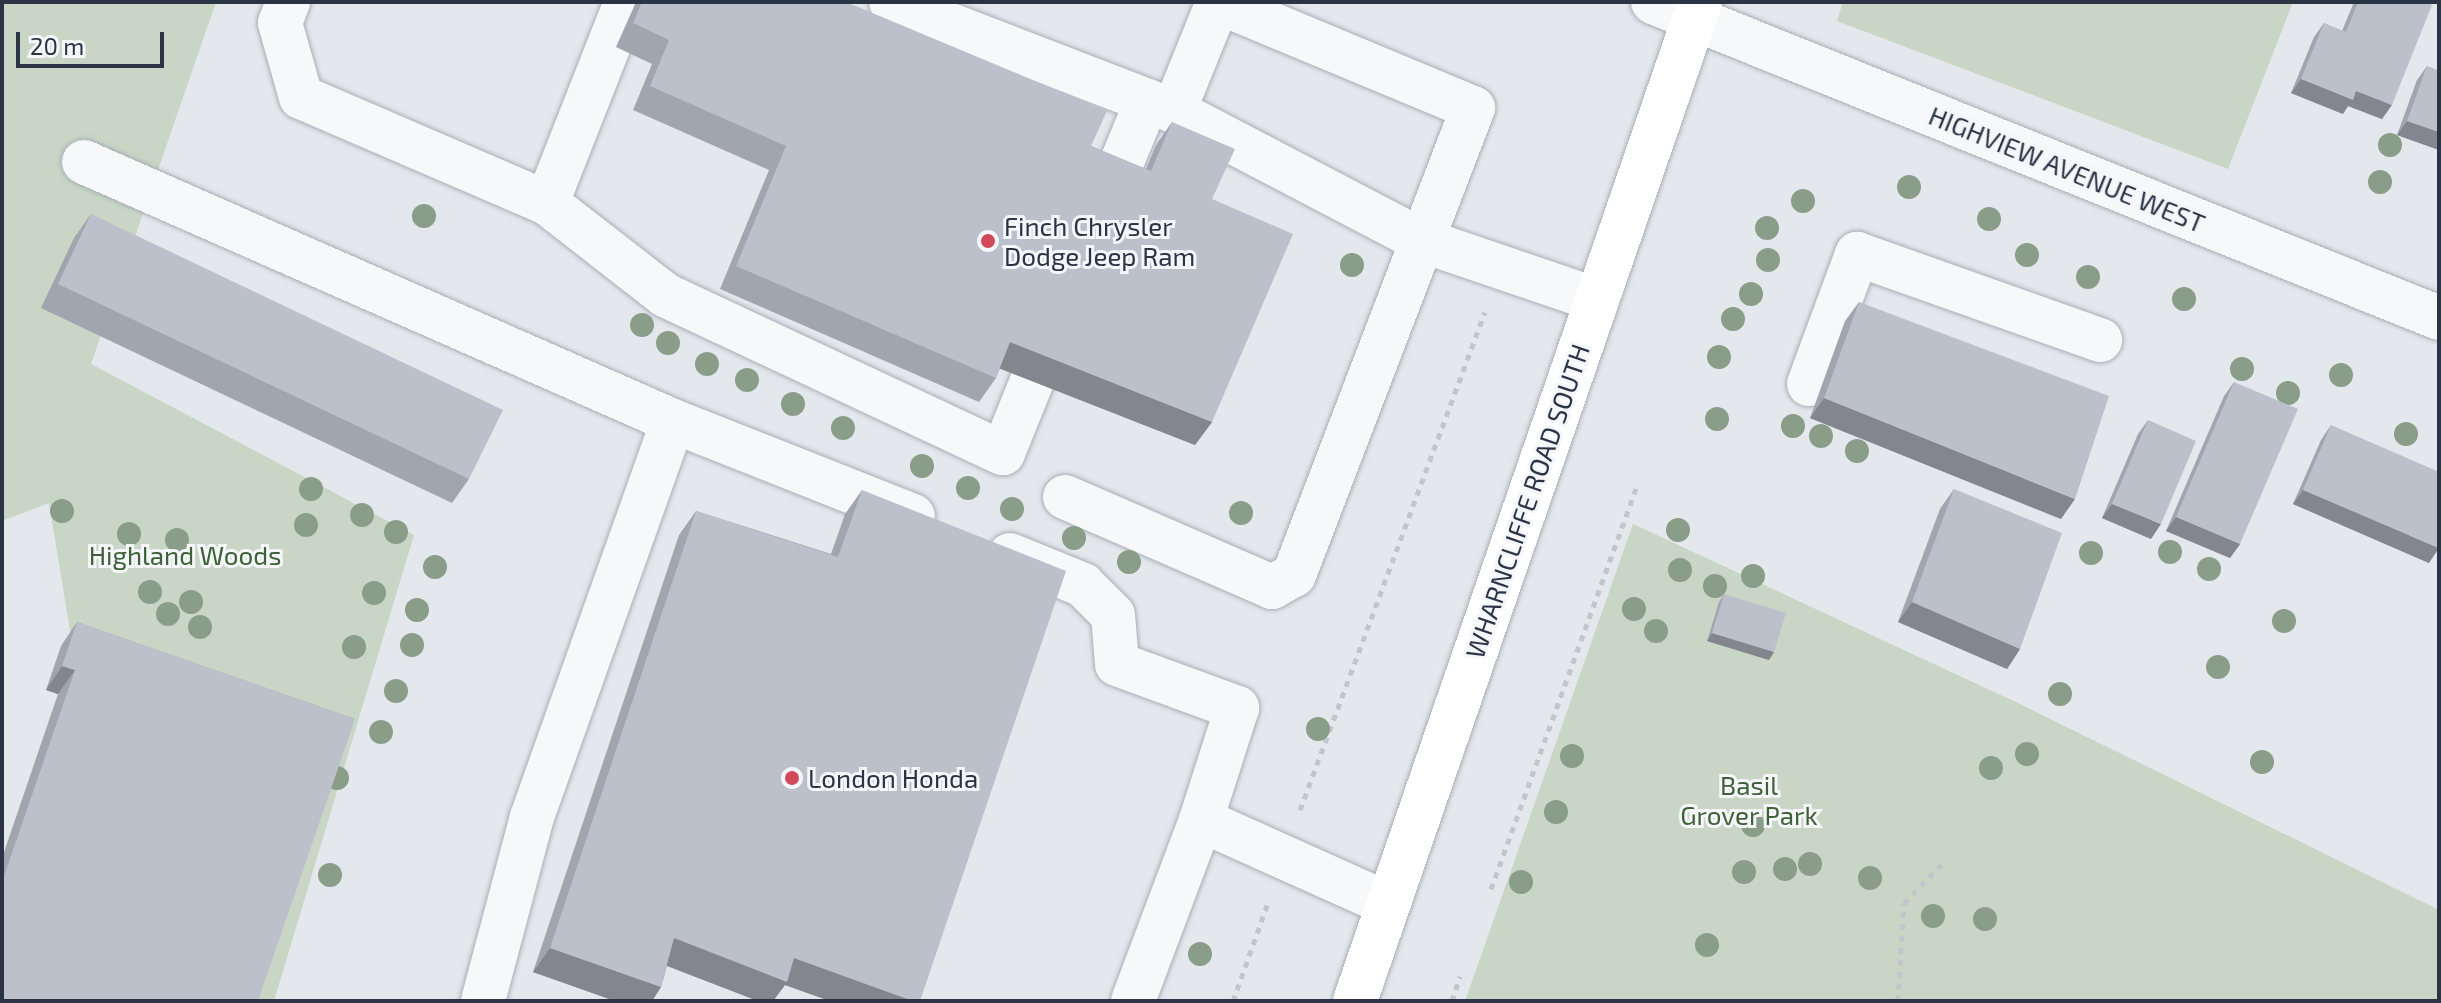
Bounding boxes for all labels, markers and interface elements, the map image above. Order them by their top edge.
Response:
scale bar [20,16,168,66]
text: 20 m [30,31,84,60]
street label: HIGHVIEW AVENUE WEST [1924,99,2210,239]
place label: Finch Chrysler Dodge Jeep Ram [1004,210,1196,272]
marker: Finch Chrysler Dodge Jeep Ram [979,232,997,250]
street label: WHARNCLIFFE ROAD SOUTH [1458,340,1596,662]
park label: Highland Woods [88,539,282,571]
place label: London Honda [808,762,978,794]
marker: London Honda [783,769,801,787]
park label: Basil Grover Park [1680,769,1818,830]

